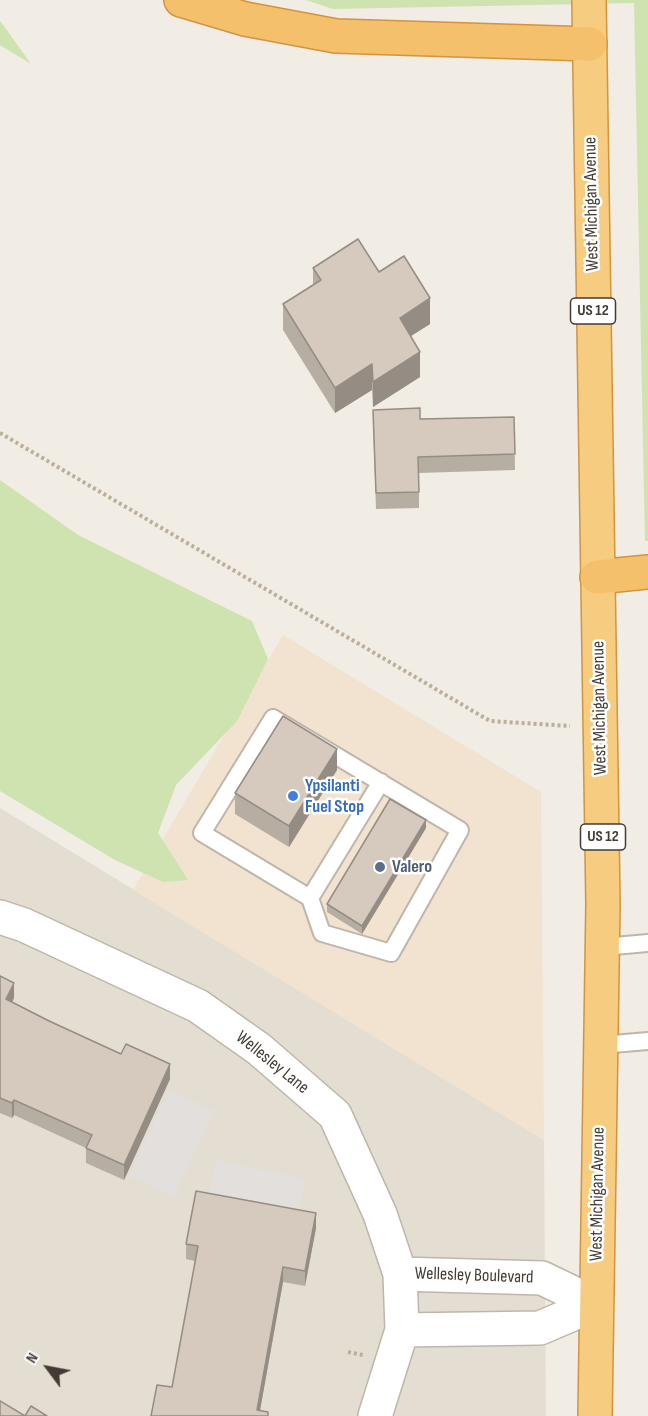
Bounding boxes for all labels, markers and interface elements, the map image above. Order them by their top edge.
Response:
street label: West Michigan Avenue [580,137,604,271]
road number: US 12 [570,298,616,324]
street label: West Michigan Avenue [588,641,612,775]
place label: Ypsilanti Fuel Stop [305,775,364,818]
marker: Ypsilanti Fuel Stop [286,789,300,803]
road number: US 12 [580,824,626,850]
place label: Valero [392,856,432,878]
marker: Valero [373,860,387,874]
street label: Wellesley Lane [231,1027,313,1099]
street label: West Michigan Avenue [586,1127,610,1261]
street label: Wellesley Boulevard [414,1263,534,1289]
north arrow [18,1338,78,1398]
text: N [22,1350,43,1367]

